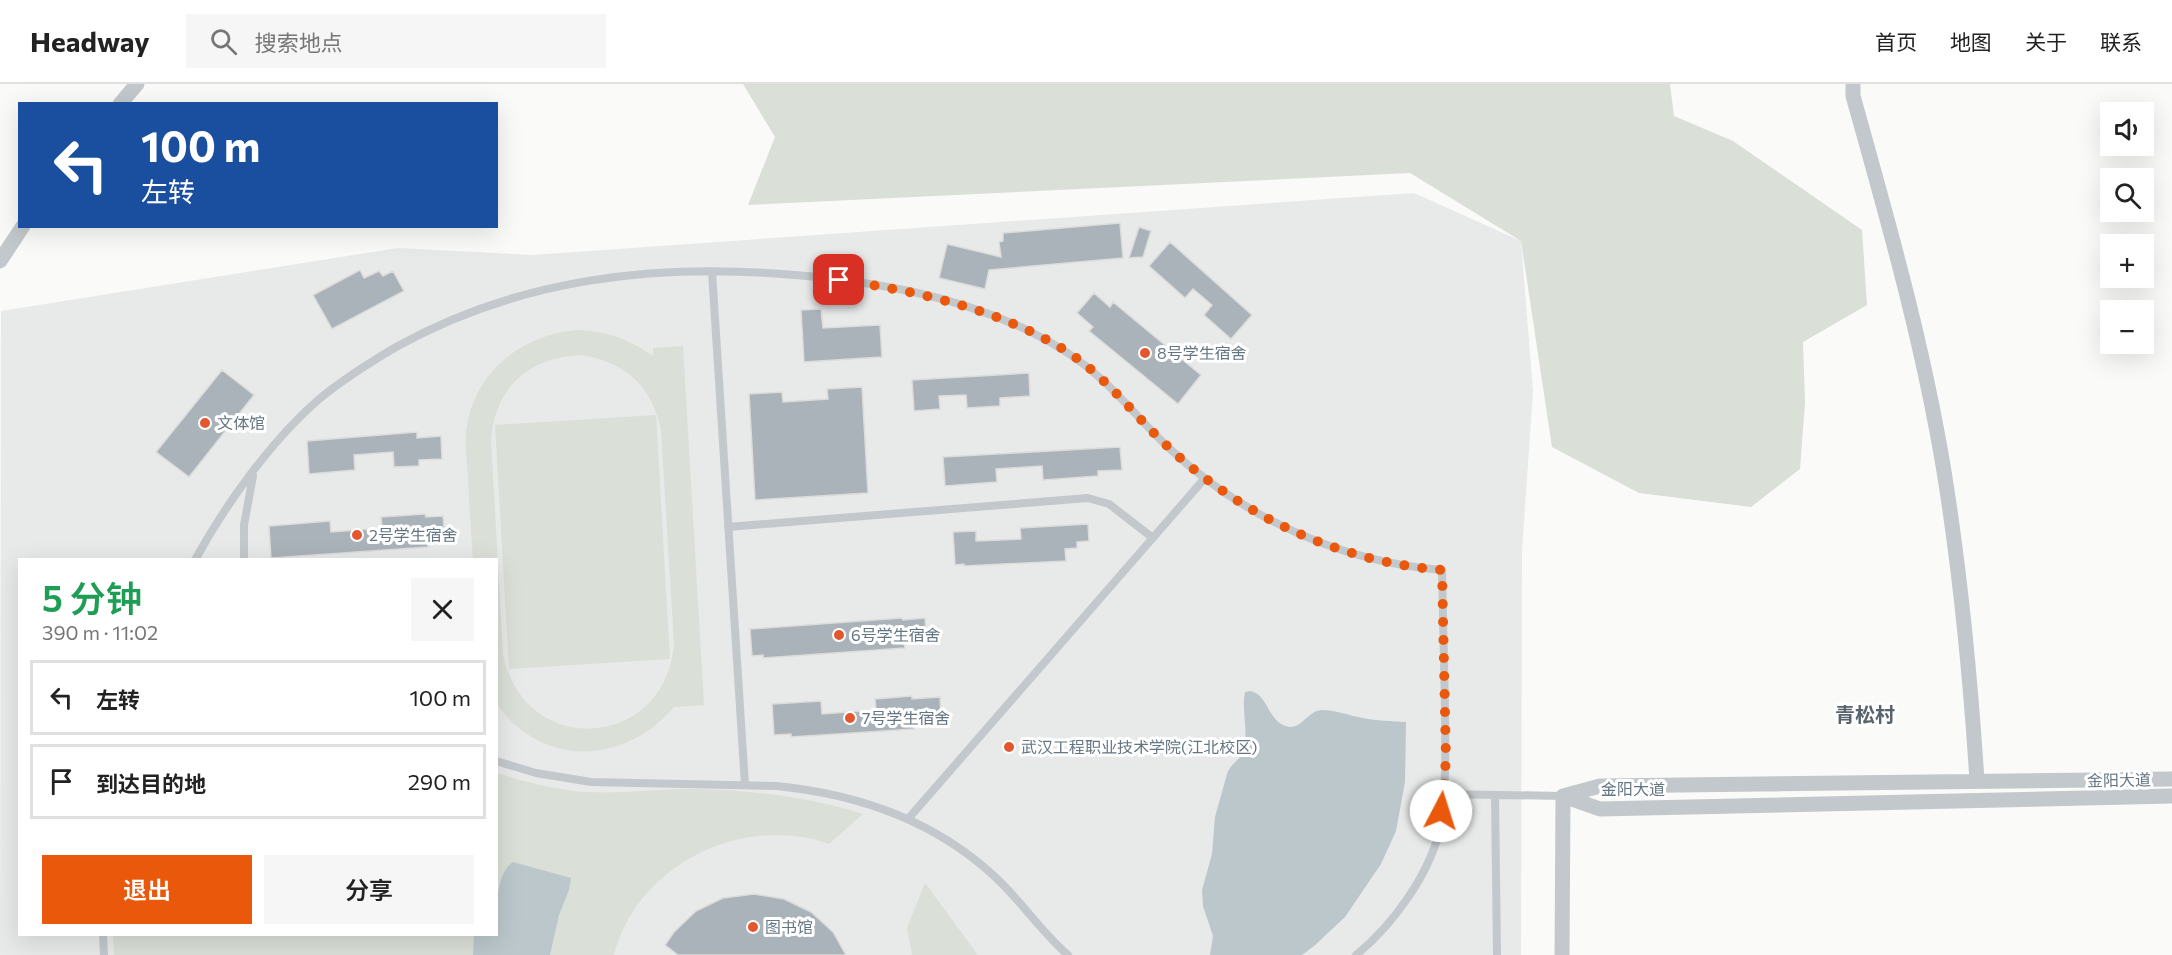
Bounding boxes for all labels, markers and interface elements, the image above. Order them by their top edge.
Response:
search box [186,14,606,68]
text: Headway [30,24,150,58]
icon: search [207,25,240,58]
text: 搜索地点 [255,29,343,56]
text: 首页 [1875,29,1917,54]
text: 地图 [1950,29,1992,54]
text: 关于 [2025,29,2067,54]
text: 联系 [2100,29,2142,54]
map controls [2100,102,2154,354]
button: sound [2100,102,2154,156]
text: 100 m [141,119,261,171]
icon: left [42,126,120,204]
button: search [2100,168,2154,222]
text: 左转 [141,175,195,208]
button: + [2100,234,2154,288]
pin [813,254,864,305]
icon: arrive [822,263,855,296]
button: − [2100,300,2154,354]
place label: 8号学生宿舍 [1157,343,1247,362]
marker: 8号学生宿舍 [1138,346,1152,360]
place label: 文体馆 [217,413,265,432]
marker: 文体馆 [198,416,212,430]
place label: 2号学生宿舍 [369,525,458,544]
marker: 2号学生宿舍 [350,528,364,542]
text: 5 分钟 [42,575,142,619]
button: close [411,578,474,641]
text: 390 m · 11:02 [42,620,158,644]
place label: 6号学生宿舍 [851,625,941,644]
marker: 6号学生宿舍 [832,628,846,642]
icon: left [45,681,78,714]
text: 100 m [409,684,471,711]
text: 左转 [96,686,140,713]
district label: 青松村 [1835,702,1895,726]
place label: 7号学生宿舍 [862,708,950,727]
marker: 7号学生宿舍 [843,711,857,725]
place label: 武汉工程职业技术学院(江北校区) [1021,737,1257,756]
marker: 武汉工程职业技术学院(江北校区) [1002,740,1016,754]
icon: arrive [45,765,78,798]
text: 290 m [408,768,471,795]
street label: 金阳大道 [2087,769,2151,790]
text: 到达目的地 [96,770,206,797]
position arrow [1409,779,1473,843]
street label: 金阳大道 [1601,779,1665,798]
button: 退出 [42,855,252,924]
button: 分享 [264,855,474,924]
place label: 图书馆 [765,917,813,936]
marker: 图书馆 [746,920,760,934]

